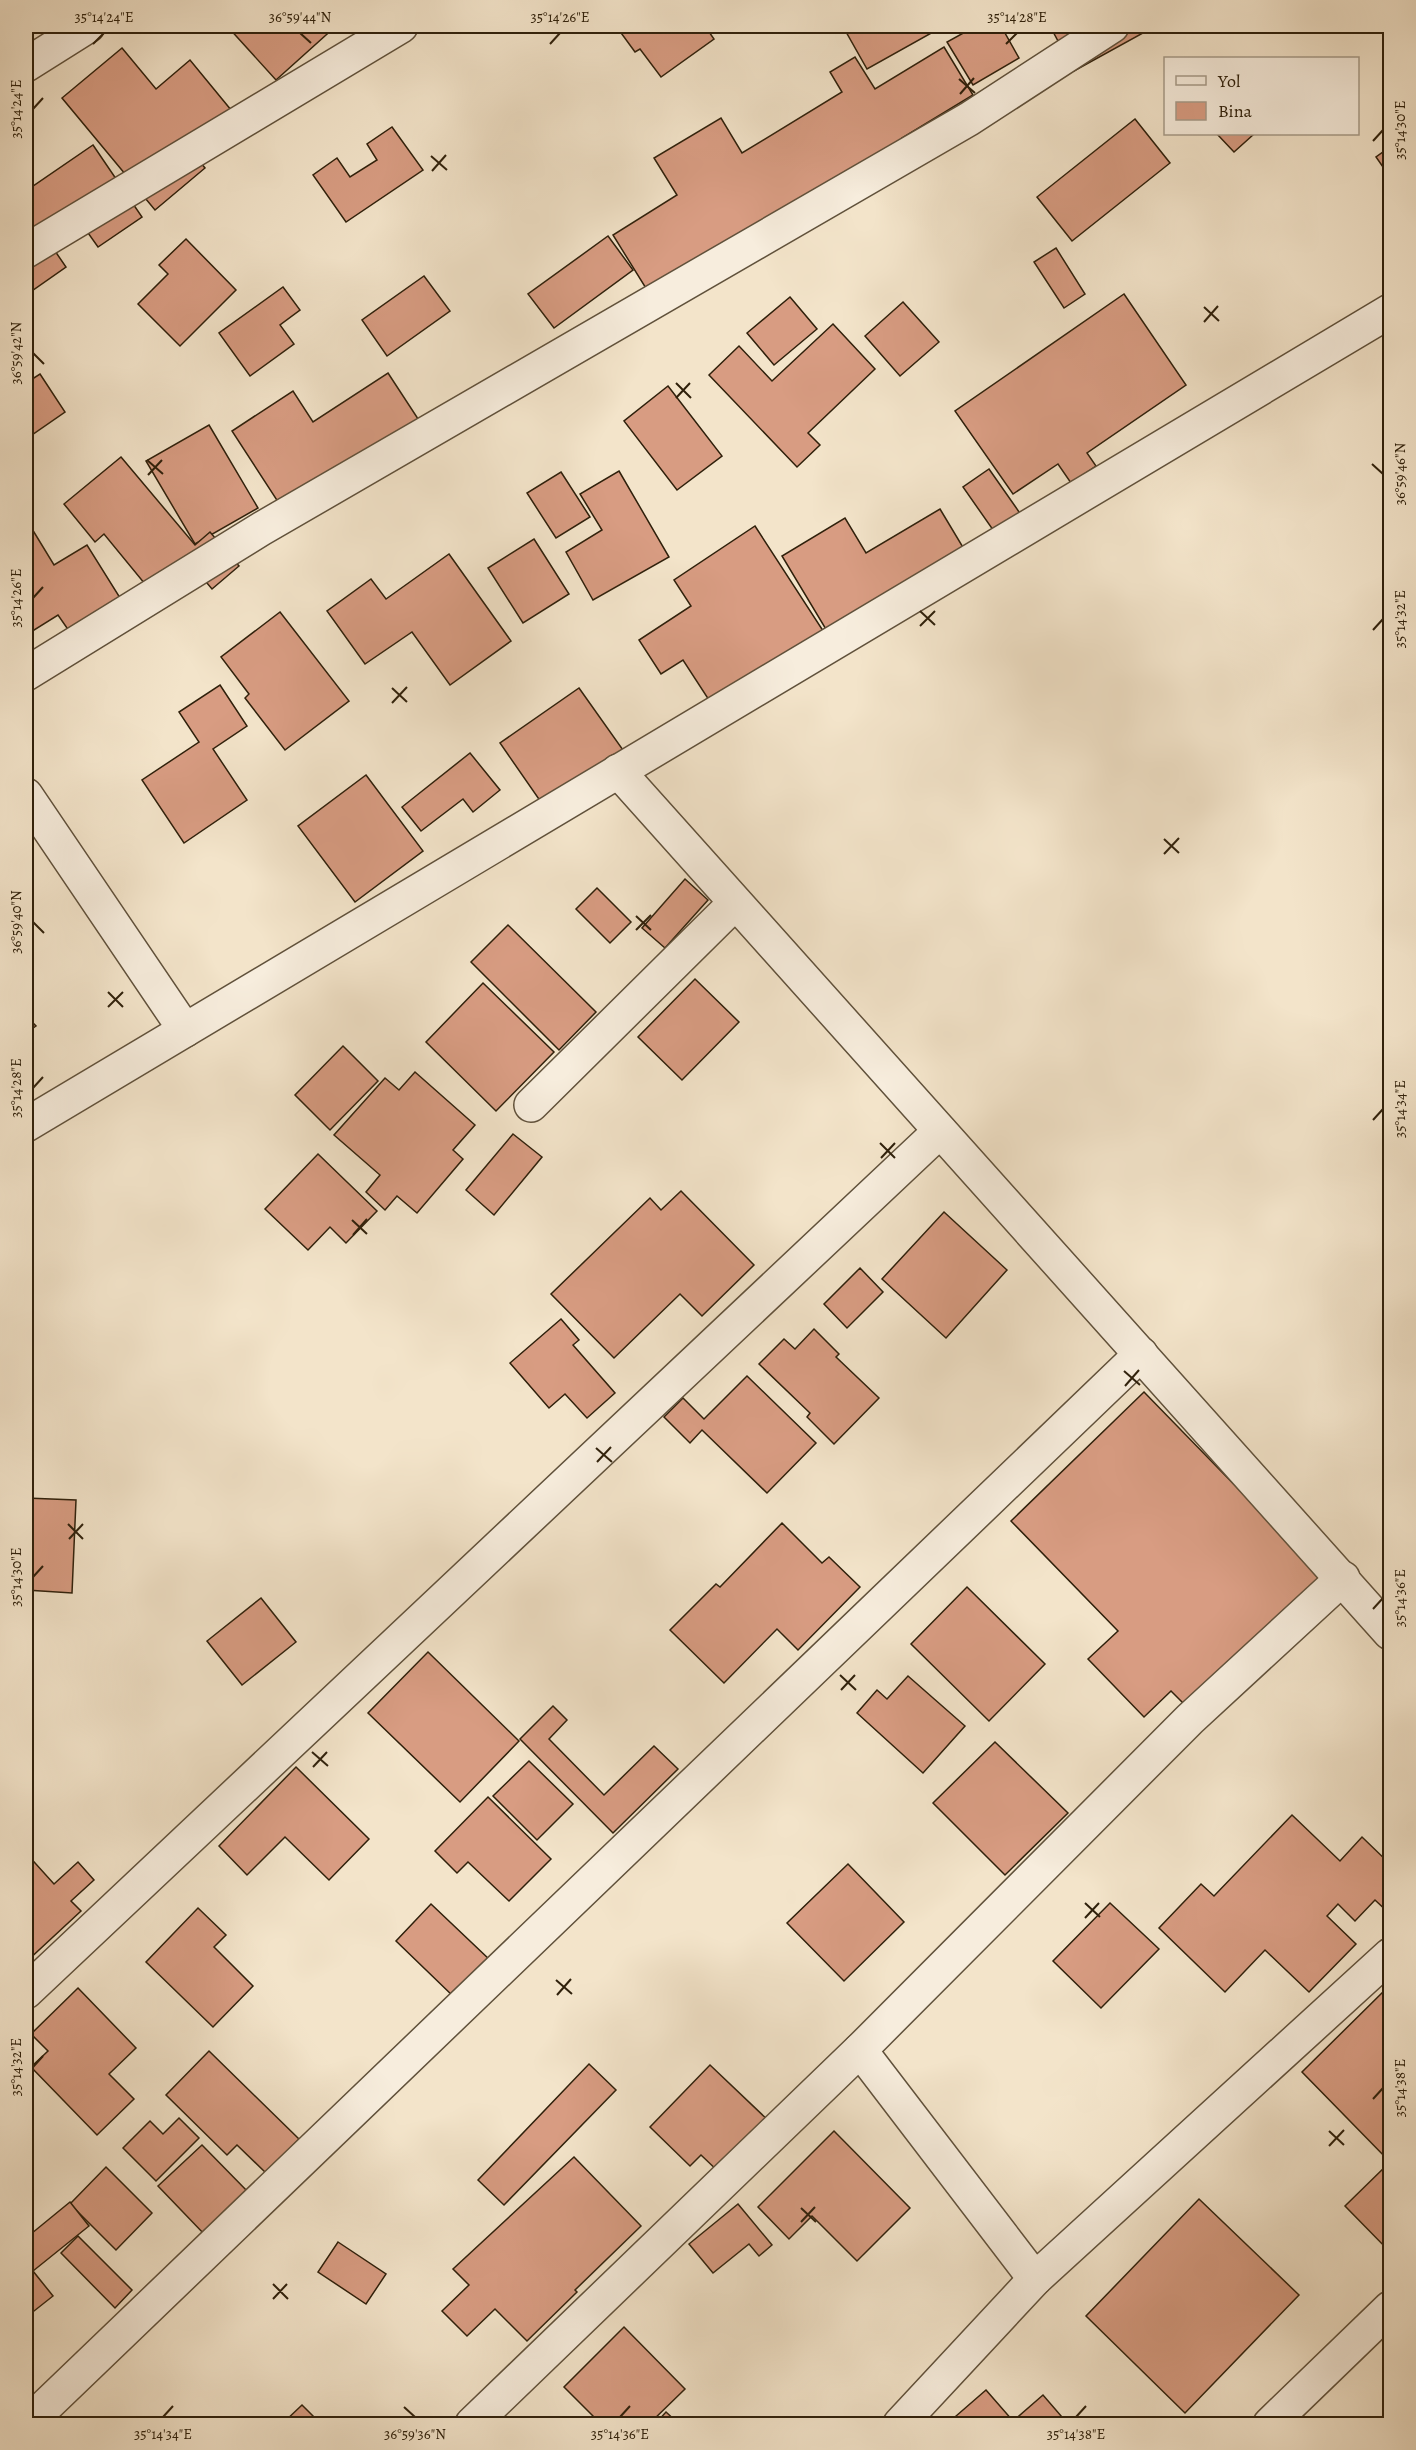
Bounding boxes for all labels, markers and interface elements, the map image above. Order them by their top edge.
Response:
text: 35°14'24"E [74,7,134,27]
text: 36°59'44"N [269,7,331,27]
text: 35°14'26"E [530,7,590,27]
text: 35°14'28"E [987,7,1047,27]
legend [1164,57,1359,135]
text: Yol [1217,69,1241,93]
text: 35°14'24"E [6,79,26,139]
text: Bina [1218,99,1253,123]
text: 35°14'30"E [1390,100,1410,160]
text: 36°59'42"N [6,321,26,384]
text: 36°59'46"N [1390,442,1410,505]
text: 35°14'26"E [6,568,26,628]
text: 35°14'32"E [1390,590,1410,648]
text: 36°59'40"N [6,890,26,954]
text: 35°14'28"E [6,1058,26,1118]
text: 35°14'34"E [1390,1080,1410,1138]
text: 35°14'30"E [6,1547,26,1607]
text: 35°14'36"E [1390,1569,1410,1627]
text: 35°14'32"E [6,2038,26,2096]
text: 35°14'38"E [1390,2059,1410,2117]
text: 35°14'34"E [134,2424,192,2444]
text: 36°59'36"N [384,2424,446,2444]
text: 35°14'36"E [591,2424,649,2444]
text: 35°14'38"E [1047,2424,1105,2444]

